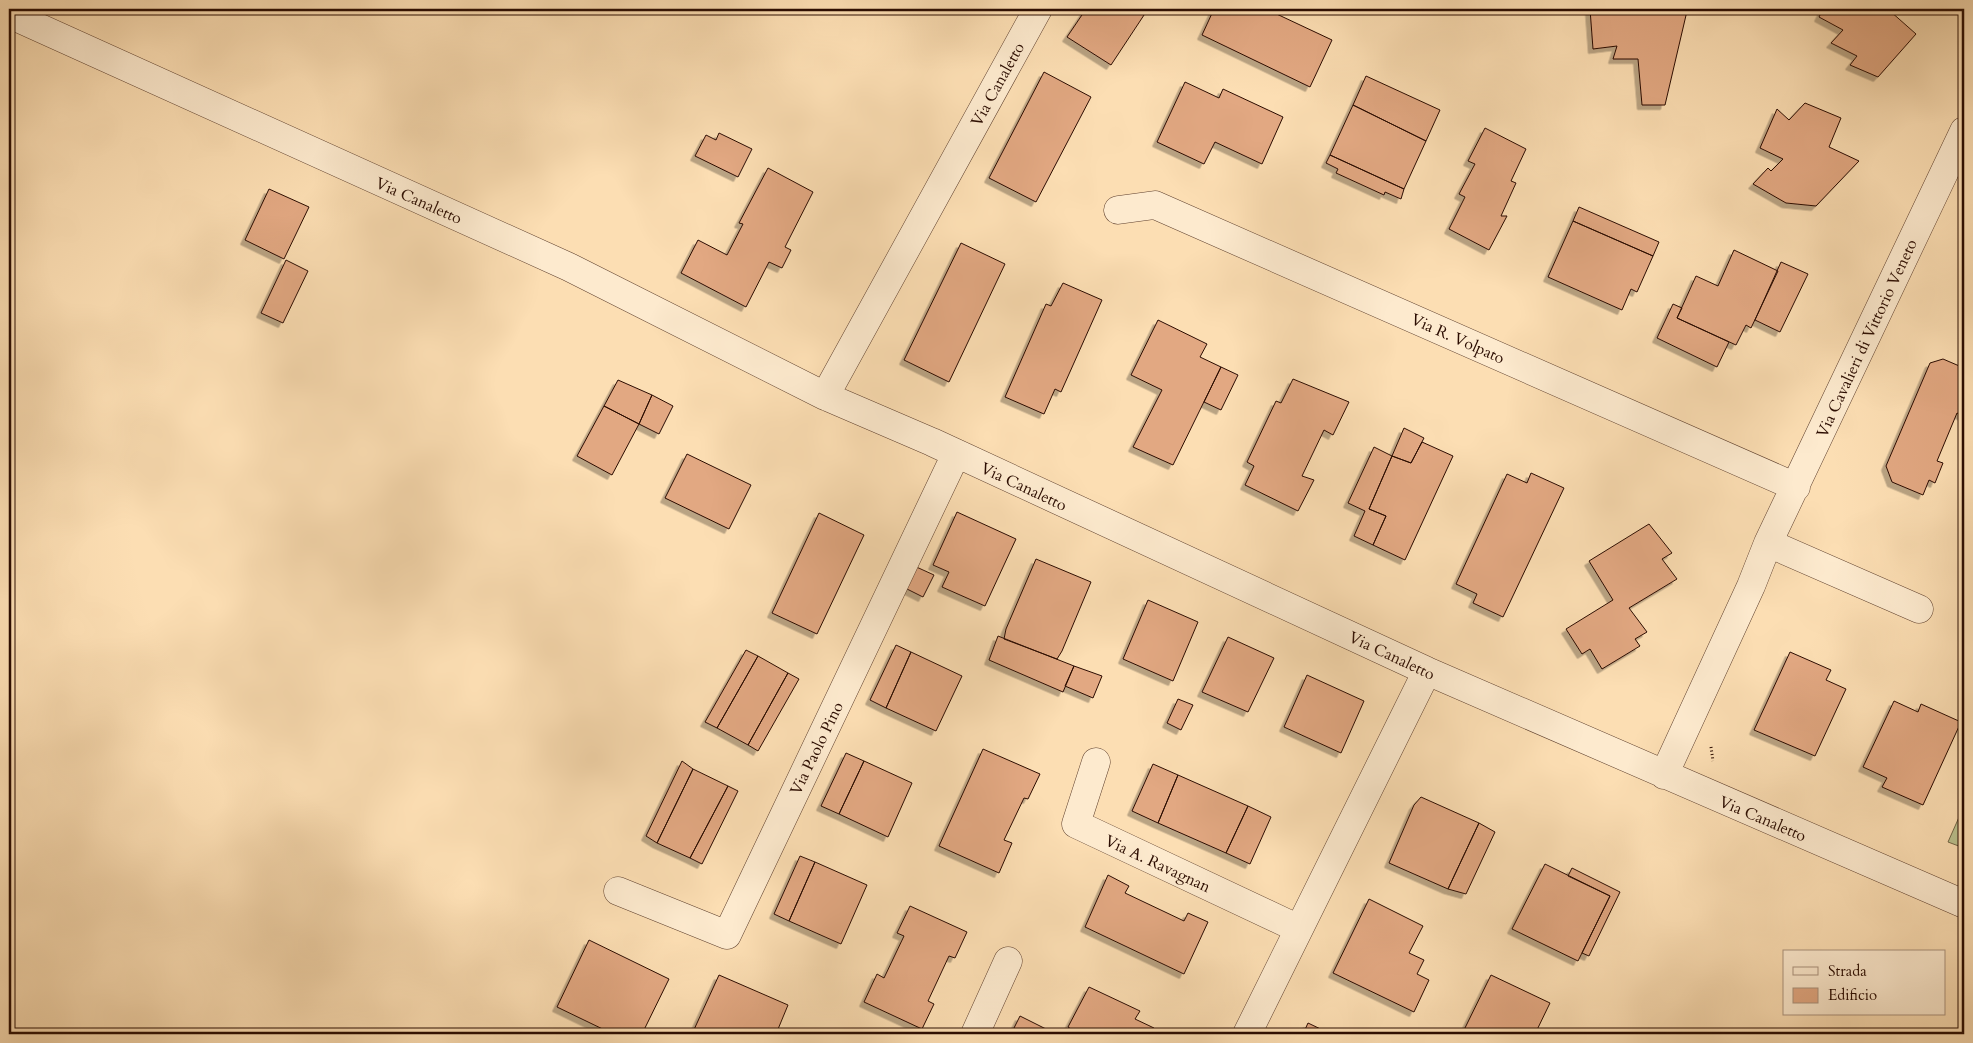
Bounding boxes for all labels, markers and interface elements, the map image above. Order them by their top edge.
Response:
street label: Via Canaletto [966,38,1030,130]
street label: Via Canaletto [372,172,466,230]
street label: Via Cavalieri di Vittorio Veneto [1811,235,1923,441]
street label: Via R. Volpato [1407,308,1508,370]
street label: Via Canaletto [977,457,1071,517]
street label: Via Canaletto [1345,626,1439,686]
street label: Via Paolo Pino [785,698,849,799]
street label: Via Canaletto [1716,791,1810,847]
street label: Via A. Ravagnan [1101,830,1214,898]
legend [1783,950,1946,1016]
text: Strada [1828,961,1867,981]
text: Edificio [1828,985,1877,1005]

